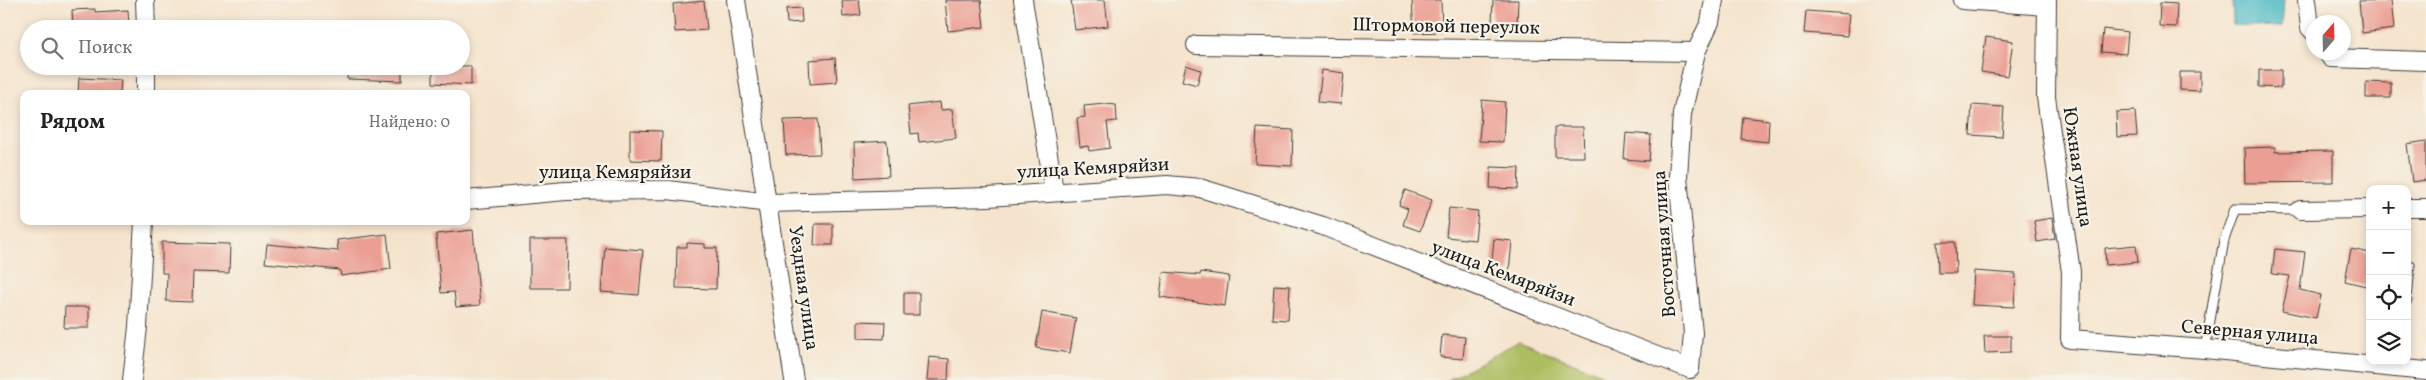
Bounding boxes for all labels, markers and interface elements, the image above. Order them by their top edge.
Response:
street label: Штормовой переулок [1352,12,1540,42]
north arrow [2306,15,2351,60]
search box [20,20,470,75]
icon: search [38,34,66,62]
text: Поиск [78,35,132,61]
street label: Южная улица [2056,105,2098,229]
text: Рядом [40,108,105,137]
text: Найдено: 0 [369,112,450,134]
street label: улица Кемяряйзи [1016,152,1170,186]
street label: улица Кемяряйзи [539,160,691,186]
street label: Восточная улица [1647,170,1683,318]
map controls [2366,185,2411,365]
button: + [2366,185,2411,230]
street label: Уездная улица [781,224,825,352]
button: − [2366,230,2411,275]
street label: улица Кемяряйзи [1427,234,1579,314]
button: locate [2366,275,2411,320]
street label: Северная улица [2180,314,2320,352]
button: layers [2366,320,2411,365]

